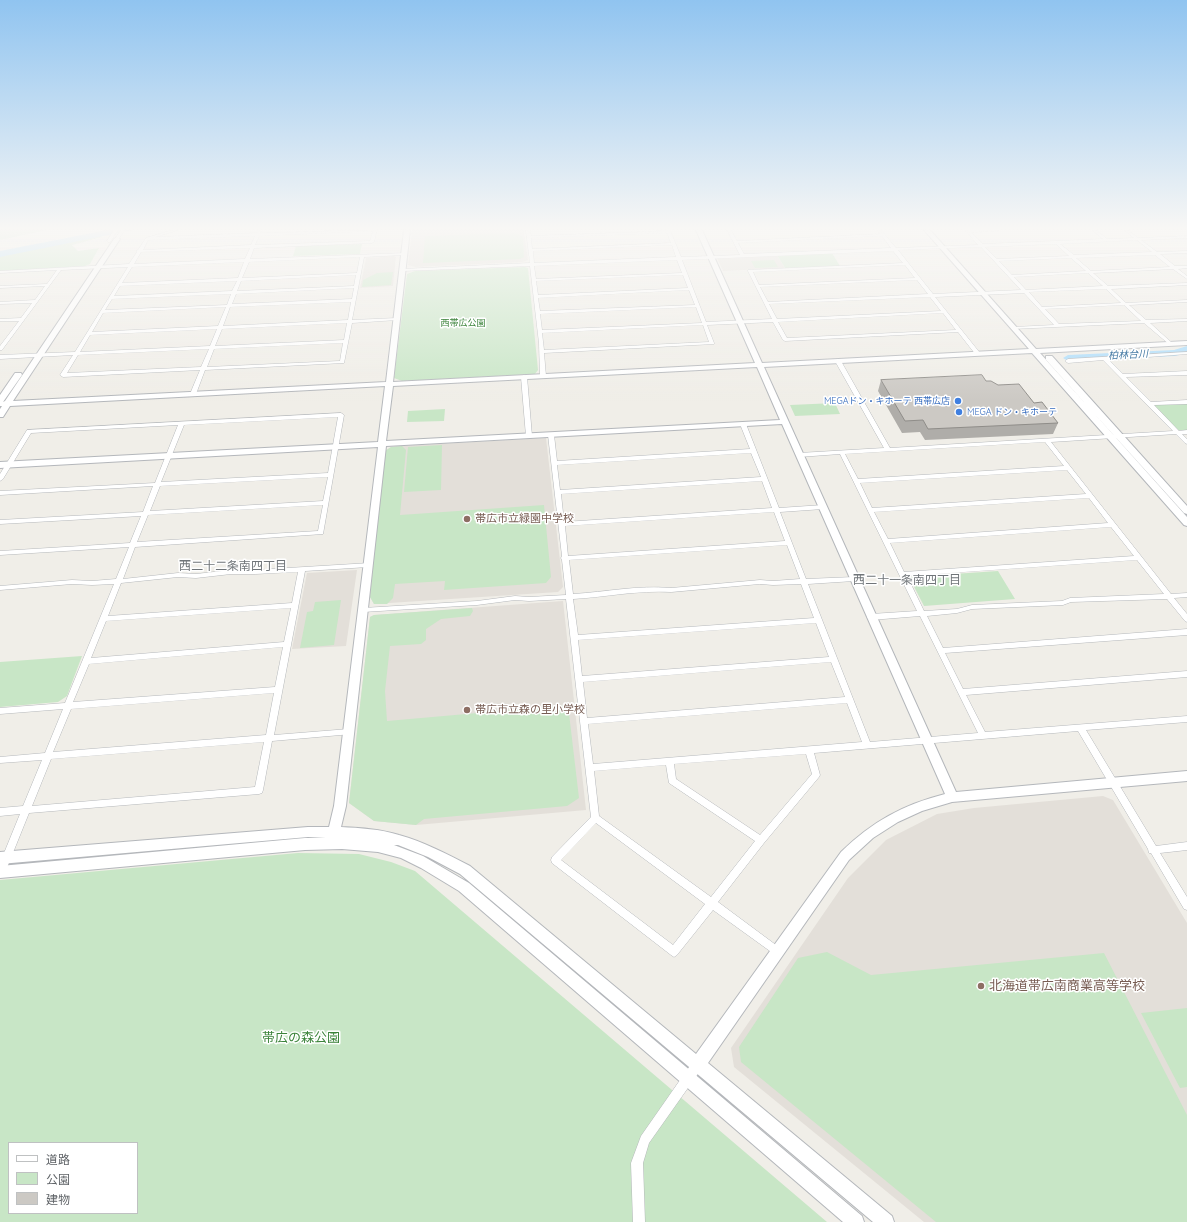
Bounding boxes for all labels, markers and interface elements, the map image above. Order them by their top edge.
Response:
park label: 西帯広公園 [441,318,485,328]
water label: 柏林台川 [1108,348,1148,362]
place label: MEGAドン・キホーテ 西帯広店 [824,396,950,406]
marker: MEGAドン・キホーテ 西帯広店 [953,396,963,406]
marker: MEGA ドン・キホーテ [954,407,964,417]
place label: MEGA ドン・キホーテ [967,407,1057,417]
place label: 帯広市立緑園中学校 [475,512,574,526]
marker: 帯広市立緑園中学校 [462,514,472,524]
district label: 西二十二条南四丁目 [179,559,287,573]
district label: 西二十一条南四丁目 [853,573,961,587]
place label: 帯広市立森の里小学校 [475,703,585,717]
marker: 帯広市立森の里小学校 [462,705,472,715]
place label: 北海道帯広南商業高等学校 [989,978,1145,994]
marker: 北海道帯広南商業高等学校 [976,981,986,991]
park label: 帯広の森公園 [262,1030,340,1046]
legend [8,1142,138,1214]
text: 道路 [46,1152,70,1167]
text: 公園 [46,1172,70,1187]
text: 建物 [46,1192,70,1207]

